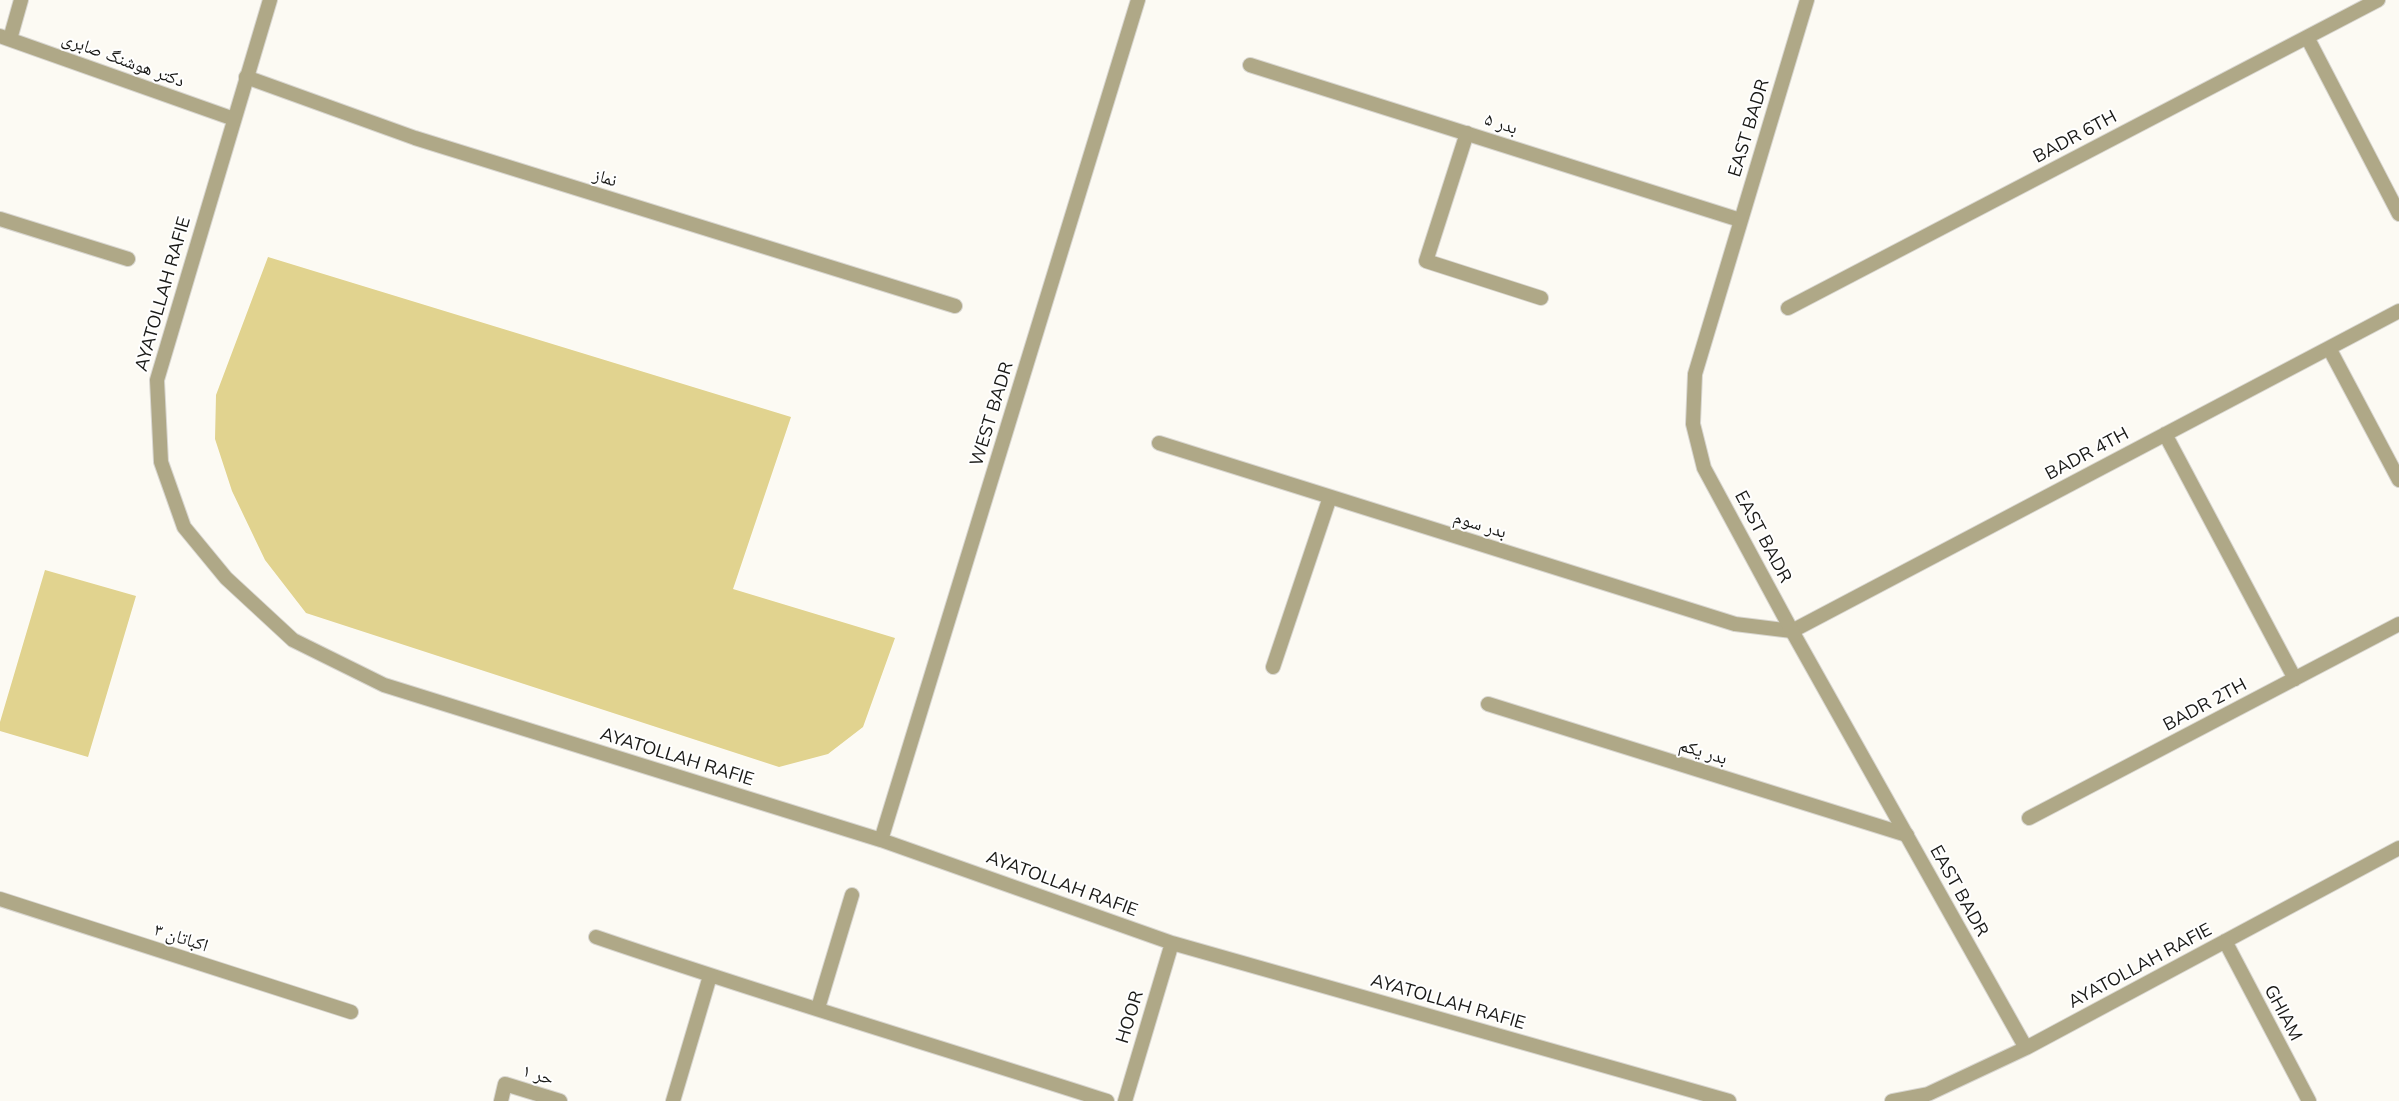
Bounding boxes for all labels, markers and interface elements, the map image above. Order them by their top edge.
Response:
street label: دکتر هوشنگ صابری [59,28,187,92]
street label: EAST BADR [1724,76,1774,180]
street label: BADR 6TH [2030,106,2120,168]
street label: بدر ۵ [1482,109,1520,139]
street label: نماز [590,164,620,192]
street label: AYATOLLAH RAFIE [131,214,195,374]
street label: WEST BADR [966,359,1018,469]
street label: BADR 4TH [2042,423,2132,485]
street label: EAST BADR [1730,487,1796,587]
street label: بدر سوم [1451,507,1509,543]
street label: BADR 2TH [2160,674,2250,736]
street label: AYATOLLAH RAFIE [598,723,756,791]
street label: بدر یکم [1676,734,1730,770]
street label: EAST BADR [1925,842,1993,940]
street label: AYATOLLAH RAFIE [983,847,1141,921]
street label: اکباتان ۳ [151,919,211,957]
street label: AYATOLLAH RAFIE [2065,919,2215,1013]
street label: AYATOLLAH RAFIE [1368,970,1528,1034]
street label: GHIAM [2259,981,2307,1045]
street label: HOOR [1112,988,1148,1046]
street label: حر ۱ [520,1060,556,1090]

